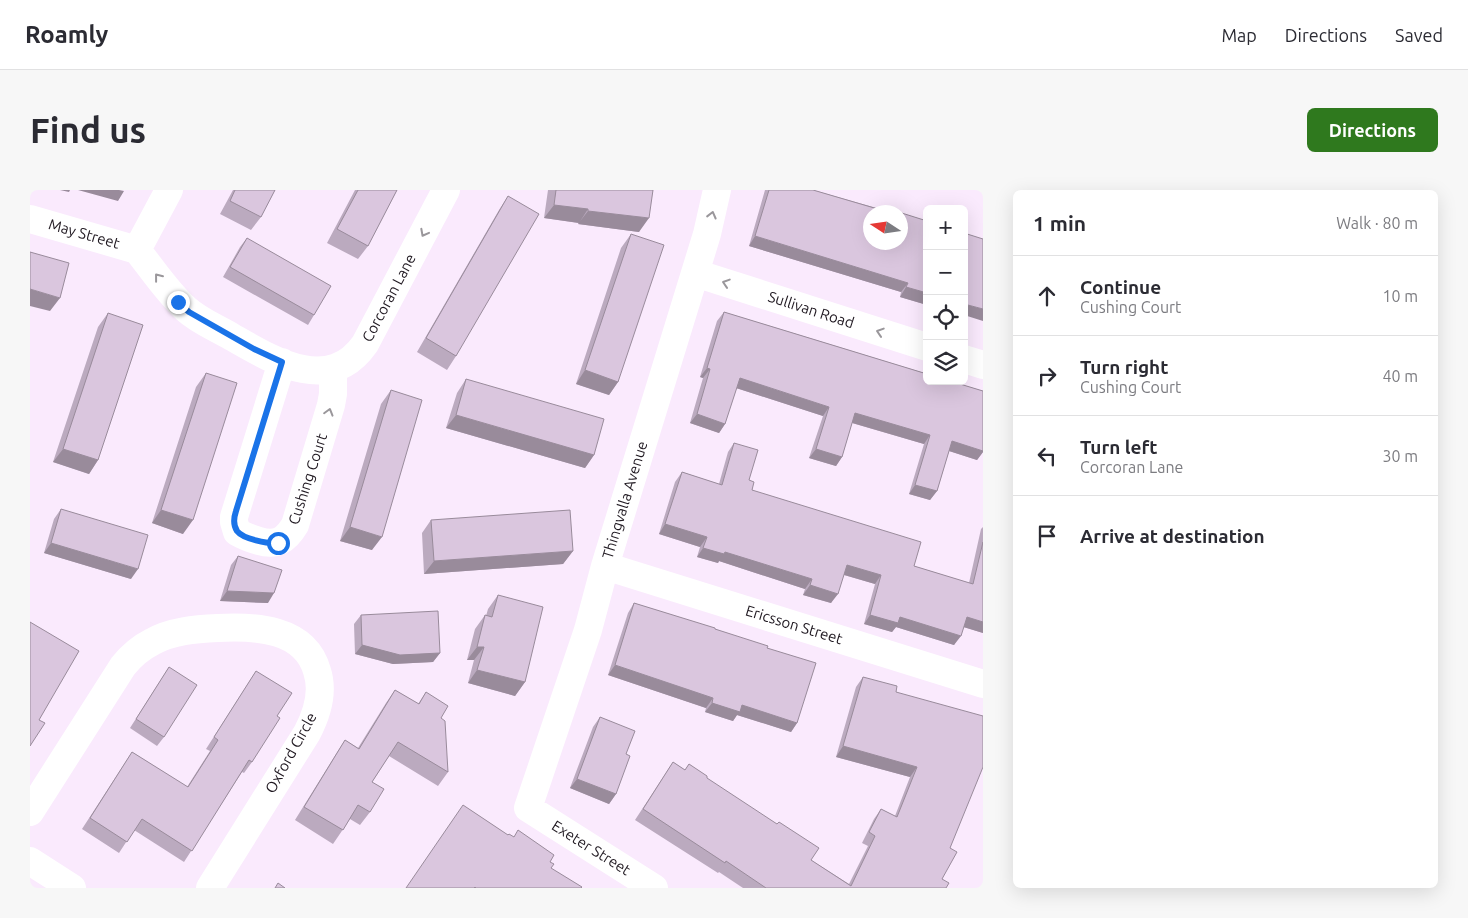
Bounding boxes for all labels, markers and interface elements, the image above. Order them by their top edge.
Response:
text: Roamly [25,21,108,48]
text: Map [1221,25,1257,45]
text: Directions [1285,25,1367,45]
text: Saved [1395,25,1443,45]
button: Directions [1307,108,1438,152]
text: Find us [30,110,146,150]
north arrow [863,205,908,250]
map controls [923,205,968,385]
button: + [923,205,968,250]
one-way arrow [706,211,717,220]
text: 1 min [1033,211,1086,235]
text: Walk · 80 m [1336,214,1418,232]
street label: May Street [47,215,122,252]
one-way arrow [420,228,430,237]
button: − [923,250,968,295]
street label: Corcoran Lane [358,251,419,345]
one-way arrow [156,274,164,283]
text: Continue [1080,276,1161,298]
one-way arrow [722,278,730,288]
icon: ahead [1033,282,1061,310]
text: 10 m [1382,287,1418,305]
street label: Sullivan Road [766,288,856,331]
route end [167,291,190,314]
button: locate [923,295,968,340]
text: Cushing Court [1080,298,1181,316]
one-way arrow [877,328,885,338]
button: layers [923,340,968,385]
text: Turn right [1080,356,1168,378]
icon: right [1033,362,1061,390]
text: 40 m [1382,367,1418,385]
text: Cushing Court [1080,378,1181,396]
one-way arrow [323,408,333,416]
street label: Cushing Court [285,431,330,527]
text: Turn left [1080,436,1158,458]
street label: Thingvalla Avenue [599,439,651,561]
icon: left [1033,442,1061,470]
text: 30 m [1382,447,1418,465]
text: Corcoran Lane [1080,458,1183,476]
icon: arrive [1033,522,1061,550]
text: Arrive at destination [1080,525,1265,547]
route start [267,532,290,555]
street label: Ericsson Street [744,602,845,647]
street label: Oxford Circle [261,710,320,796]
street label: Exeter Street [549,817,634,879]

